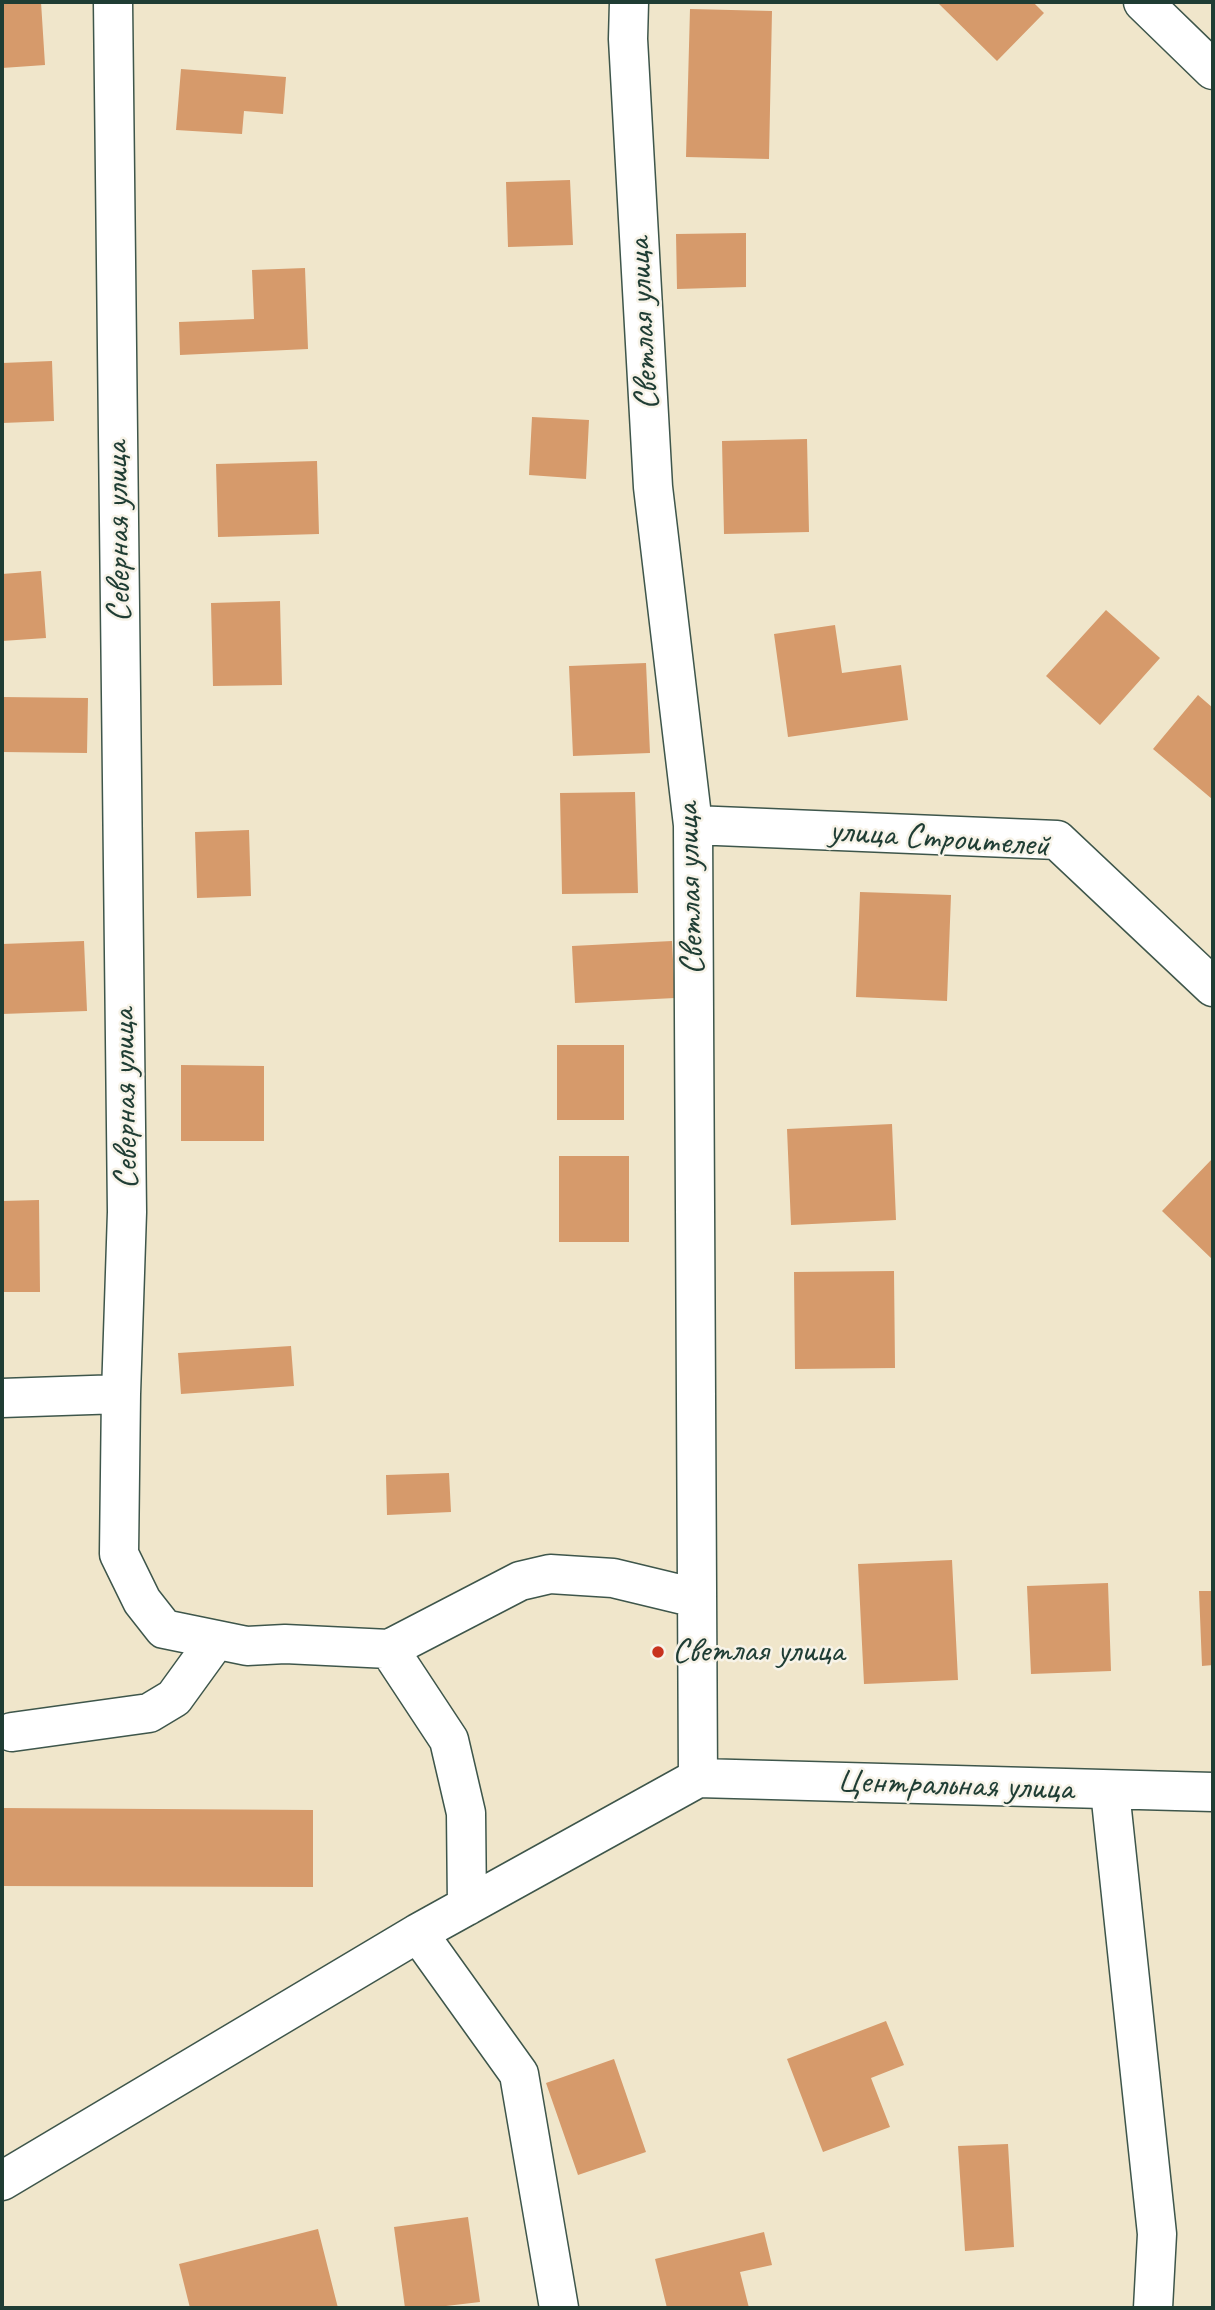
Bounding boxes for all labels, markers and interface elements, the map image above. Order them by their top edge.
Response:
street label: Светлая улица [619,237,669,411]
street label: Северная улица [96,441,142,623]
street label: Светлая улица [667,802,715,976]
street label: улица Строителей [828,810,1050,868]
street label: Северная улица [103,1008,149,1190]
place label: Светлая улица [672,1631,844,1673]
marker: Светлая улица [650,1644,666,1660]
street label: Центральная улица [836,1761,1074,1811]

